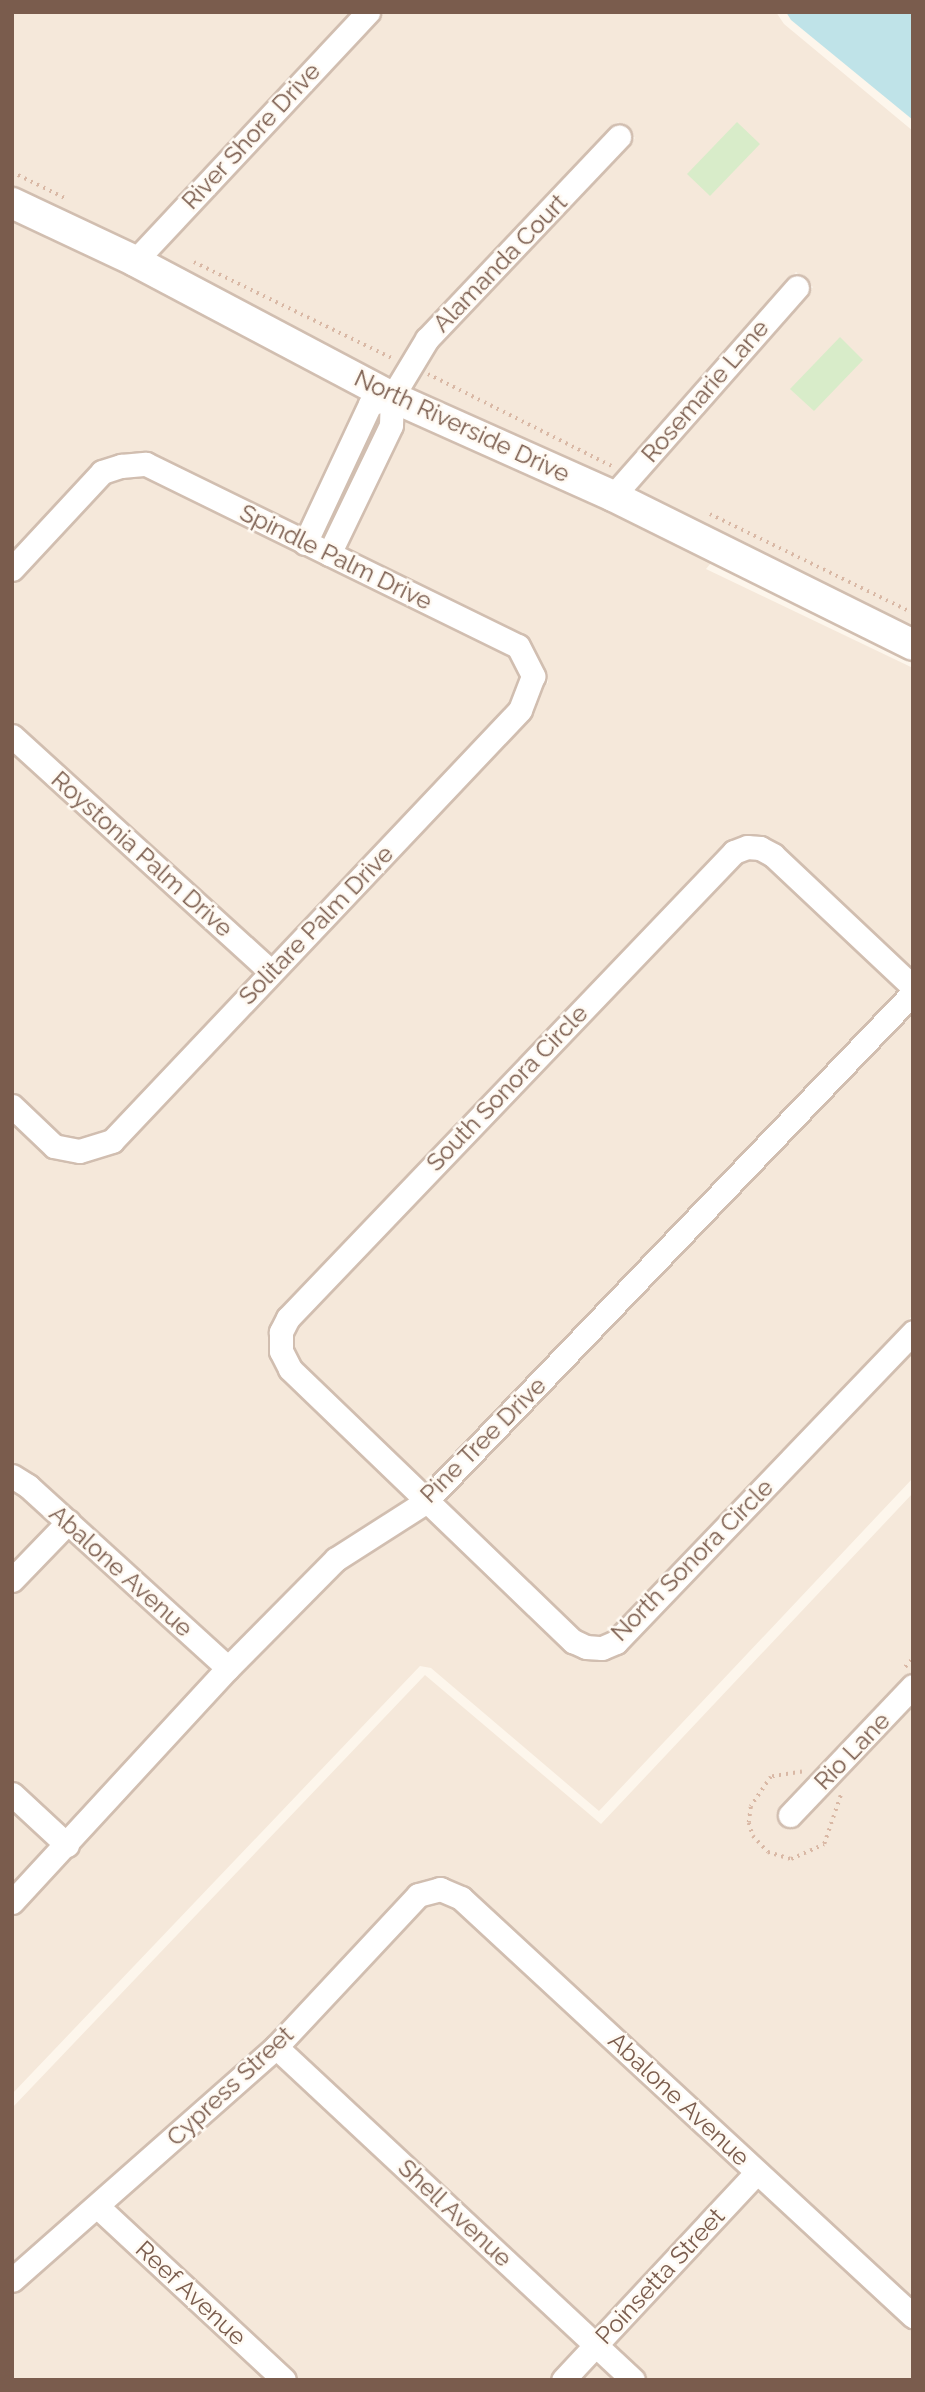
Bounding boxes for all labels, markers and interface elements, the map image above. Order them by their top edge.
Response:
street label: River Shore Drive [176,57,326,215]
street label: Alamanda Court [427,188,573,338]
street label: Rosemarie Lane [635,314,775,468]
street label: North Riverside Drive [350,363,574,489]
street label: Spindle Palm Drive [235,498,437,616]
street label: Roystonia Palm Drive [46,765,238,943]
street label: Solitare Palm Drive [233,840,399,1010]
street label: South Sonora Circle [420,999,594,1177]
street label: Pine Tree Drive [414,1371,552,1509]
street label: North Sonora Circle [605,1473,779,1647]
street label: Abalone Avenue [43,1499,199,1643]
street label: Rio Lane [808,1706,896,1796]
street label: Cypress Street [161,2020,299,2152]
street label: Abalone Avenue [602,2026,756,2172]
street label: Shell Avenue [392,2153,518,2273]
street label: Poinsetta Street [590,2202,730,2350]
street label: Reef Avenue [129,2234,253,2352]

